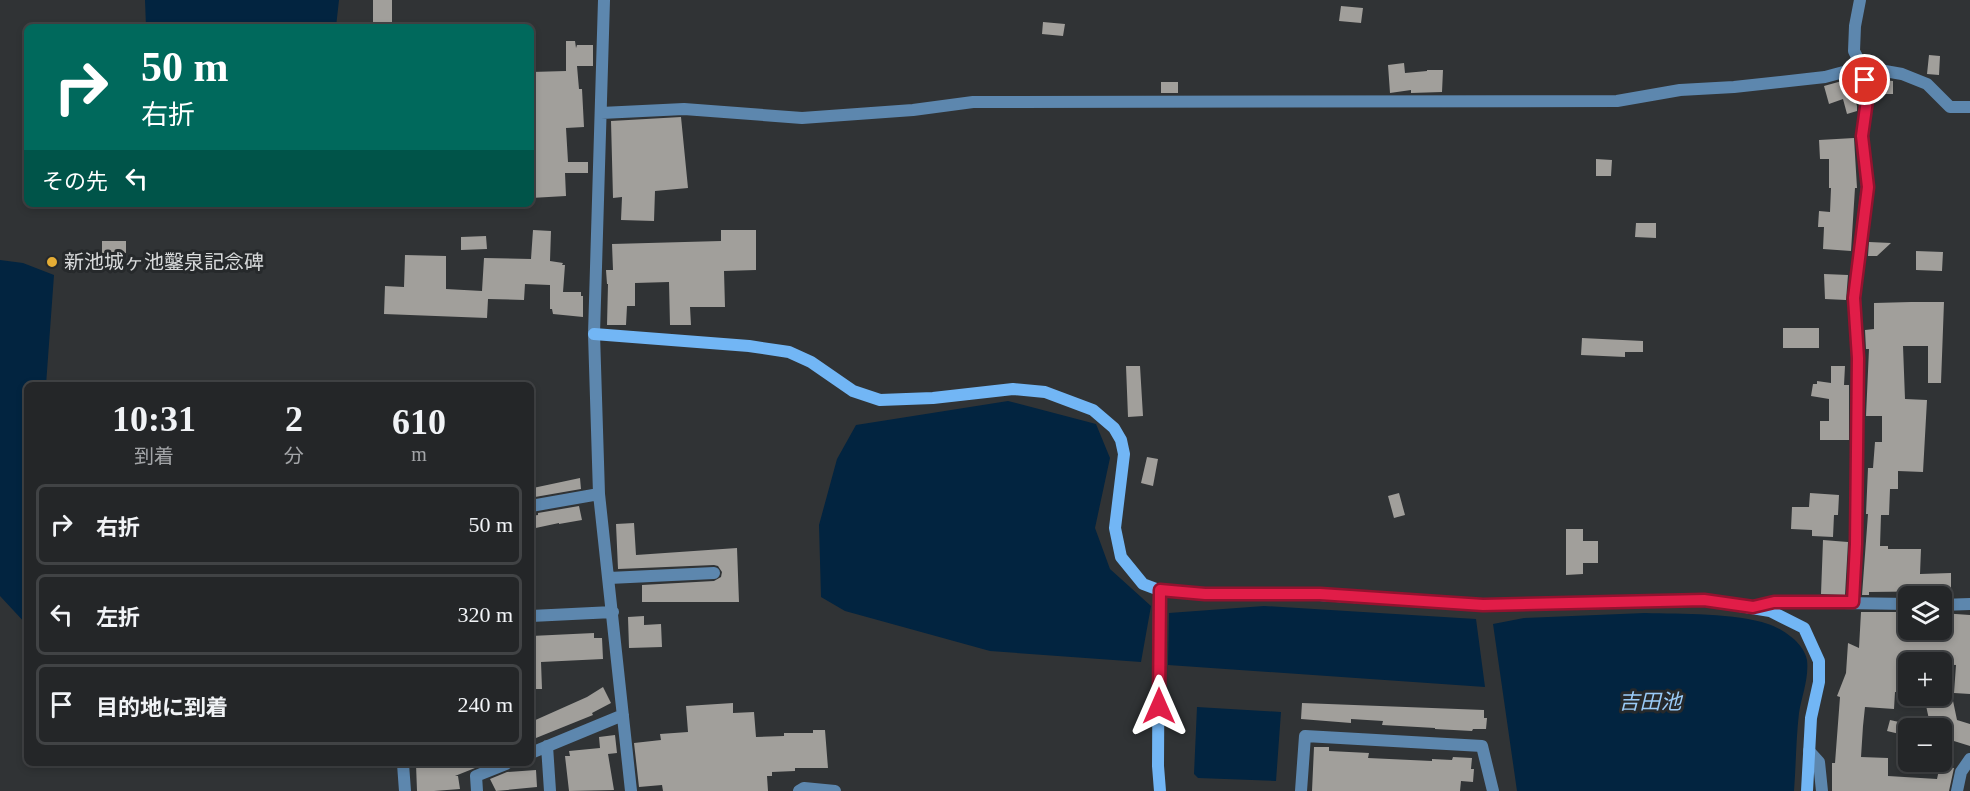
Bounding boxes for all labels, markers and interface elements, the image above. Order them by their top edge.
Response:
text: 50 m [141,44,229,90]
icon: right [42,48,120,126]
pin [1839,54,1890,105]
icon: arrive [1848,63,1881,96]
text: 右折 [141,100,195,130]
icon: left [120,162,153,195]
text: その先 [42,169,108,194]
place label: 新池城ヶ池鑿泉記念碑 [64,251,264,273]
marker: 新池城ヶ池鑿泉記念碑 [45,255,59,269]
text: 10:31 [112,399,196,439]
text: 2 [285,399,303,439]
text: 610 [392,402,446,442]
text: m [411,443,427,465]
text: 到着 [134,445,174,467]
text: 分 [284,445,304,467]
icon: right [45,508,78,541]
text: 50 m [468,512,513,537]
text: 右折 [96,515,140,540]
map controls [1898,586,1952,772]
button: layers [1898,586,1952,640]
icon: left [45,598,78,631]
text: 320 m [457,602,513,627]
text: 左折 [96,605,140,630]
button: + [1898,652,1952,706]
position arrow [1127,674,1191,738]
icon: arrive [45,688,78,721]
water label: 吉田池 [1619,690,1683,714]
text: 240 m [457,692,513,717]
text: 目的地に到着 [96,695,228,720]
button: − [1898,718,1952,772]

